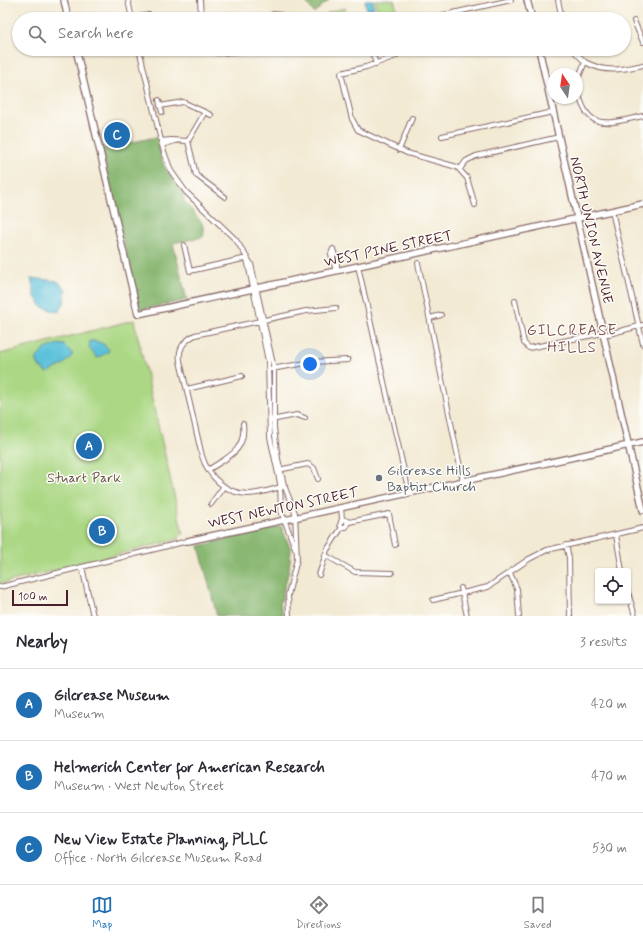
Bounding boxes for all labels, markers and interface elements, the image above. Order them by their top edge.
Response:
search box [12,12,631,56]
icon: search [26,23,48,45]
text: Search here [58,24,134,44]
north arrow [547,68,583,104]
pin: C [104,120,130,150]
street label: NORTH UNION AVENUE [565,155,617,306]
street label: WEST PINE STREET [322,227,454,271]
district label: GILCREASE HILLS [527,321,617,358]
your location [300,354,320,374]
pin: A [76,431,102,461]
place label: Gilcrease Hills Baptist Church [387,462,476,496]
park label: Stuart Park [47,469,121,487]
marker: Gilcrease Hills Baptist Church [374,473,384,483]
street label: WEST NEWTON STREET [206,483,361,533]
pin: B [89,516,115,546]
map controls [595,568,631,604]
button: locate [595,568,631,604]
scale bar [12,588,68,607]
text: 100 m [18,590,48,604]
text: Nearby [16,631,68,653]
text: 3 results [580,634,627,651]
text: Gilcrease Museum [54,686,170,706]
text: A [25,696,33,713]
text: 420 m [591,696,627,713]
text: Museum [54,706,105,723]
text: Helmerich Center for American Research [54,758,325,778]
text: B [25,768,33,785]
text: 470 m [591,768,627,785]
text: Museum · West Newton Street [54,778,224,795]
text: New View Estate Planning, PLLC [54,830,268,850]
text: C [24,840,34,857]
text: 530 m [592,840,627,857]
text: Office · North Gilcrease Museum Road [54,850,262,867]
tab: Map [91,894,113,932]
tab: Directions [296,894,341,932]
tab: Saved [524,894,552,932]

